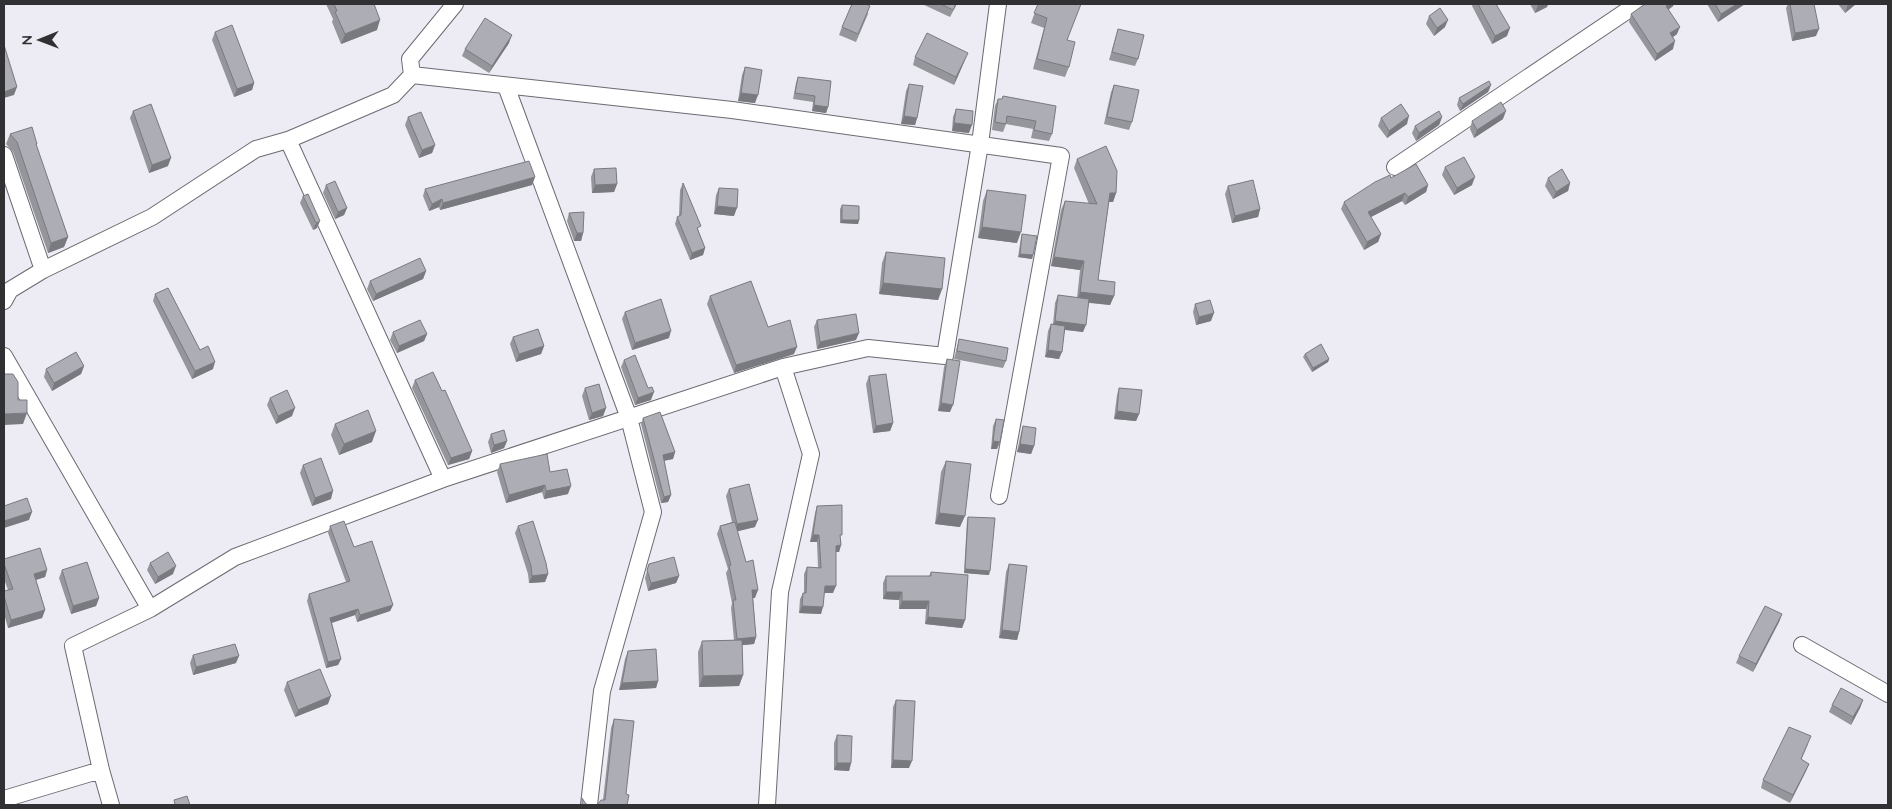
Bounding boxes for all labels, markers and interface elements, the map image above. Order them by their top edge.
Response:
north arrow [15,15,65,65]
text: N [18,35,36,46]

